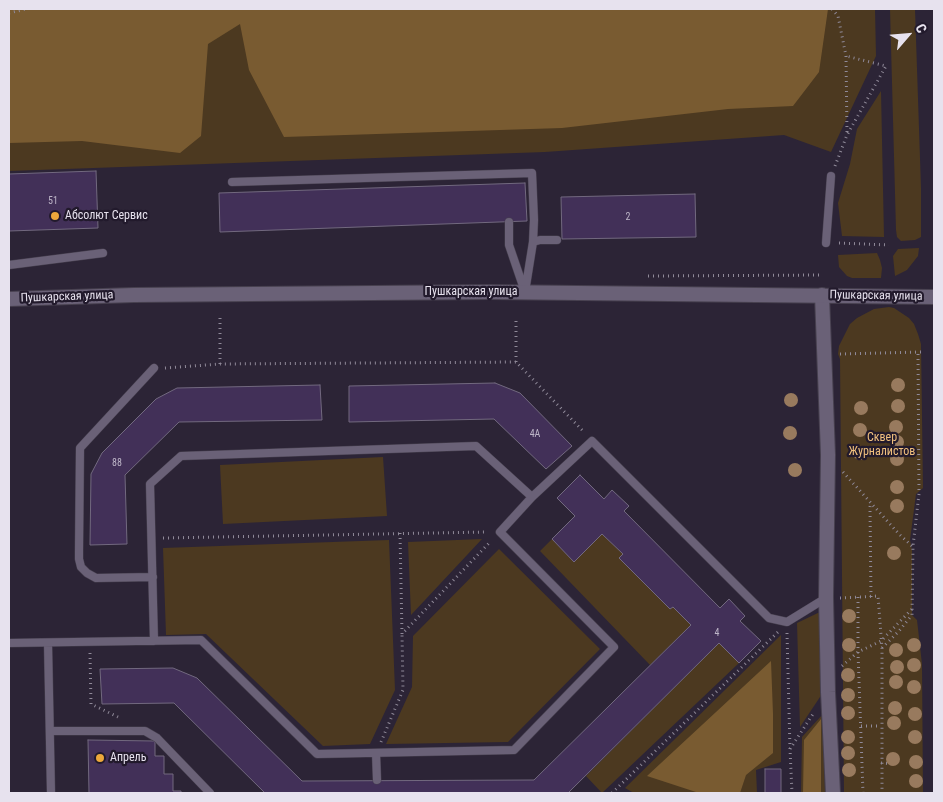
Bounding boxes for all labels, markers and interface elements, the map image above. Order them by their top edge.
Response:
north arrow [883,10,933,60]
text: С [912,21,930,35]
house number: 51 [48,195,58,207]
place label: Абсолют Сервис [65,209,148,223]
marker: Абсолют Сервис [49,210,61,222]
house number: 2 [626,211,630,223]
street label: Пушкарская улица [425,285,517,299]
street label: Пушкарская улица [20,288,114,306]
street label: Пушкарская улица [829,288,923,304]
house number: 4А [530,428,540,440]
park label: Сквер Журналистов [849,431,915,459]
house number: 88 [112,457,122,469]
house number: 4 [715,627,719,639]
place label: Апрель [110,751,146,765]
marker: Апрель [94,752,106,764]

